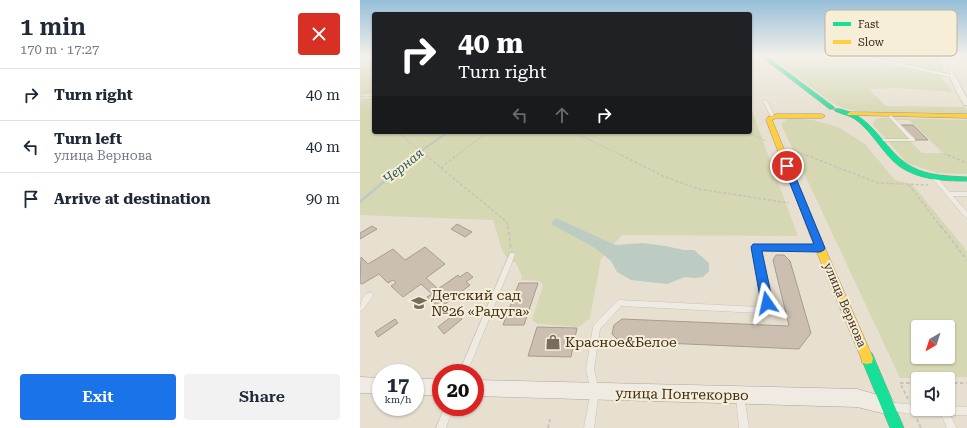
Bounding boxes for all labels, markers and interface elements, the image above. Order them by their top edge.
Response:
legend [825,10,957,56]
text: 1 min [20,13,86,41]
button: close [298,13,340,55]
text: Fast [858,18,879,31]
text: 40 m [458,27,523,60]
icon: right [392,28,444,80]
text: Slow [858,36,885,49]
text: 170 m · 17:27 [20,42,99,57]
text: Turn right [458,61,546,82]
icon: right [20,84,42,106]
text: Turn right [54,86,133,104]
text: 40 m [306,86,340,104]
icon: left [509,104,531,126]
icon: ahead [551,104,573,126]
icon: right [593,104,615,126]
text: Turn left [54,130,122,148]
icon: left [20,136,42,158]
text: 40 m [306,138,340,156]
water label: Черная [380,145,427,187]
text: улица Вернова [54,148,152,163]
pin [770,149,804,183]
icon: arrive [776,155,798,177]
icon: arrive [20,188,42,210]
text: Arrive at destination [54,190,210,208]
text: 90 m [306,190,340,208]
street label: улица Вернова [821,261,869,350]
position arrow [746,282,788,324]
place label: Детский сад №26 «Радуга» [431,287,530,319]
school or university icon: Детский сад №26 «Радуга» [410,294,428,312]
north arrow [911,320,955,364]
map controls [911,320,955,416]
shop icon: Красное&Белое [544,333,562,351]
place label: Красное&Белое [565,334,677,350]
speed limit sign: 20 [432,364,484,416]
button: sound [911,372,955,416]
text: 17 [387,373,409,397]
button: Exit [20,374,176,420]
button: Share [184,374,340,420]
street label: улица Понтекорво [615,385,749,403]
text: km/h [385,394,411,405]

